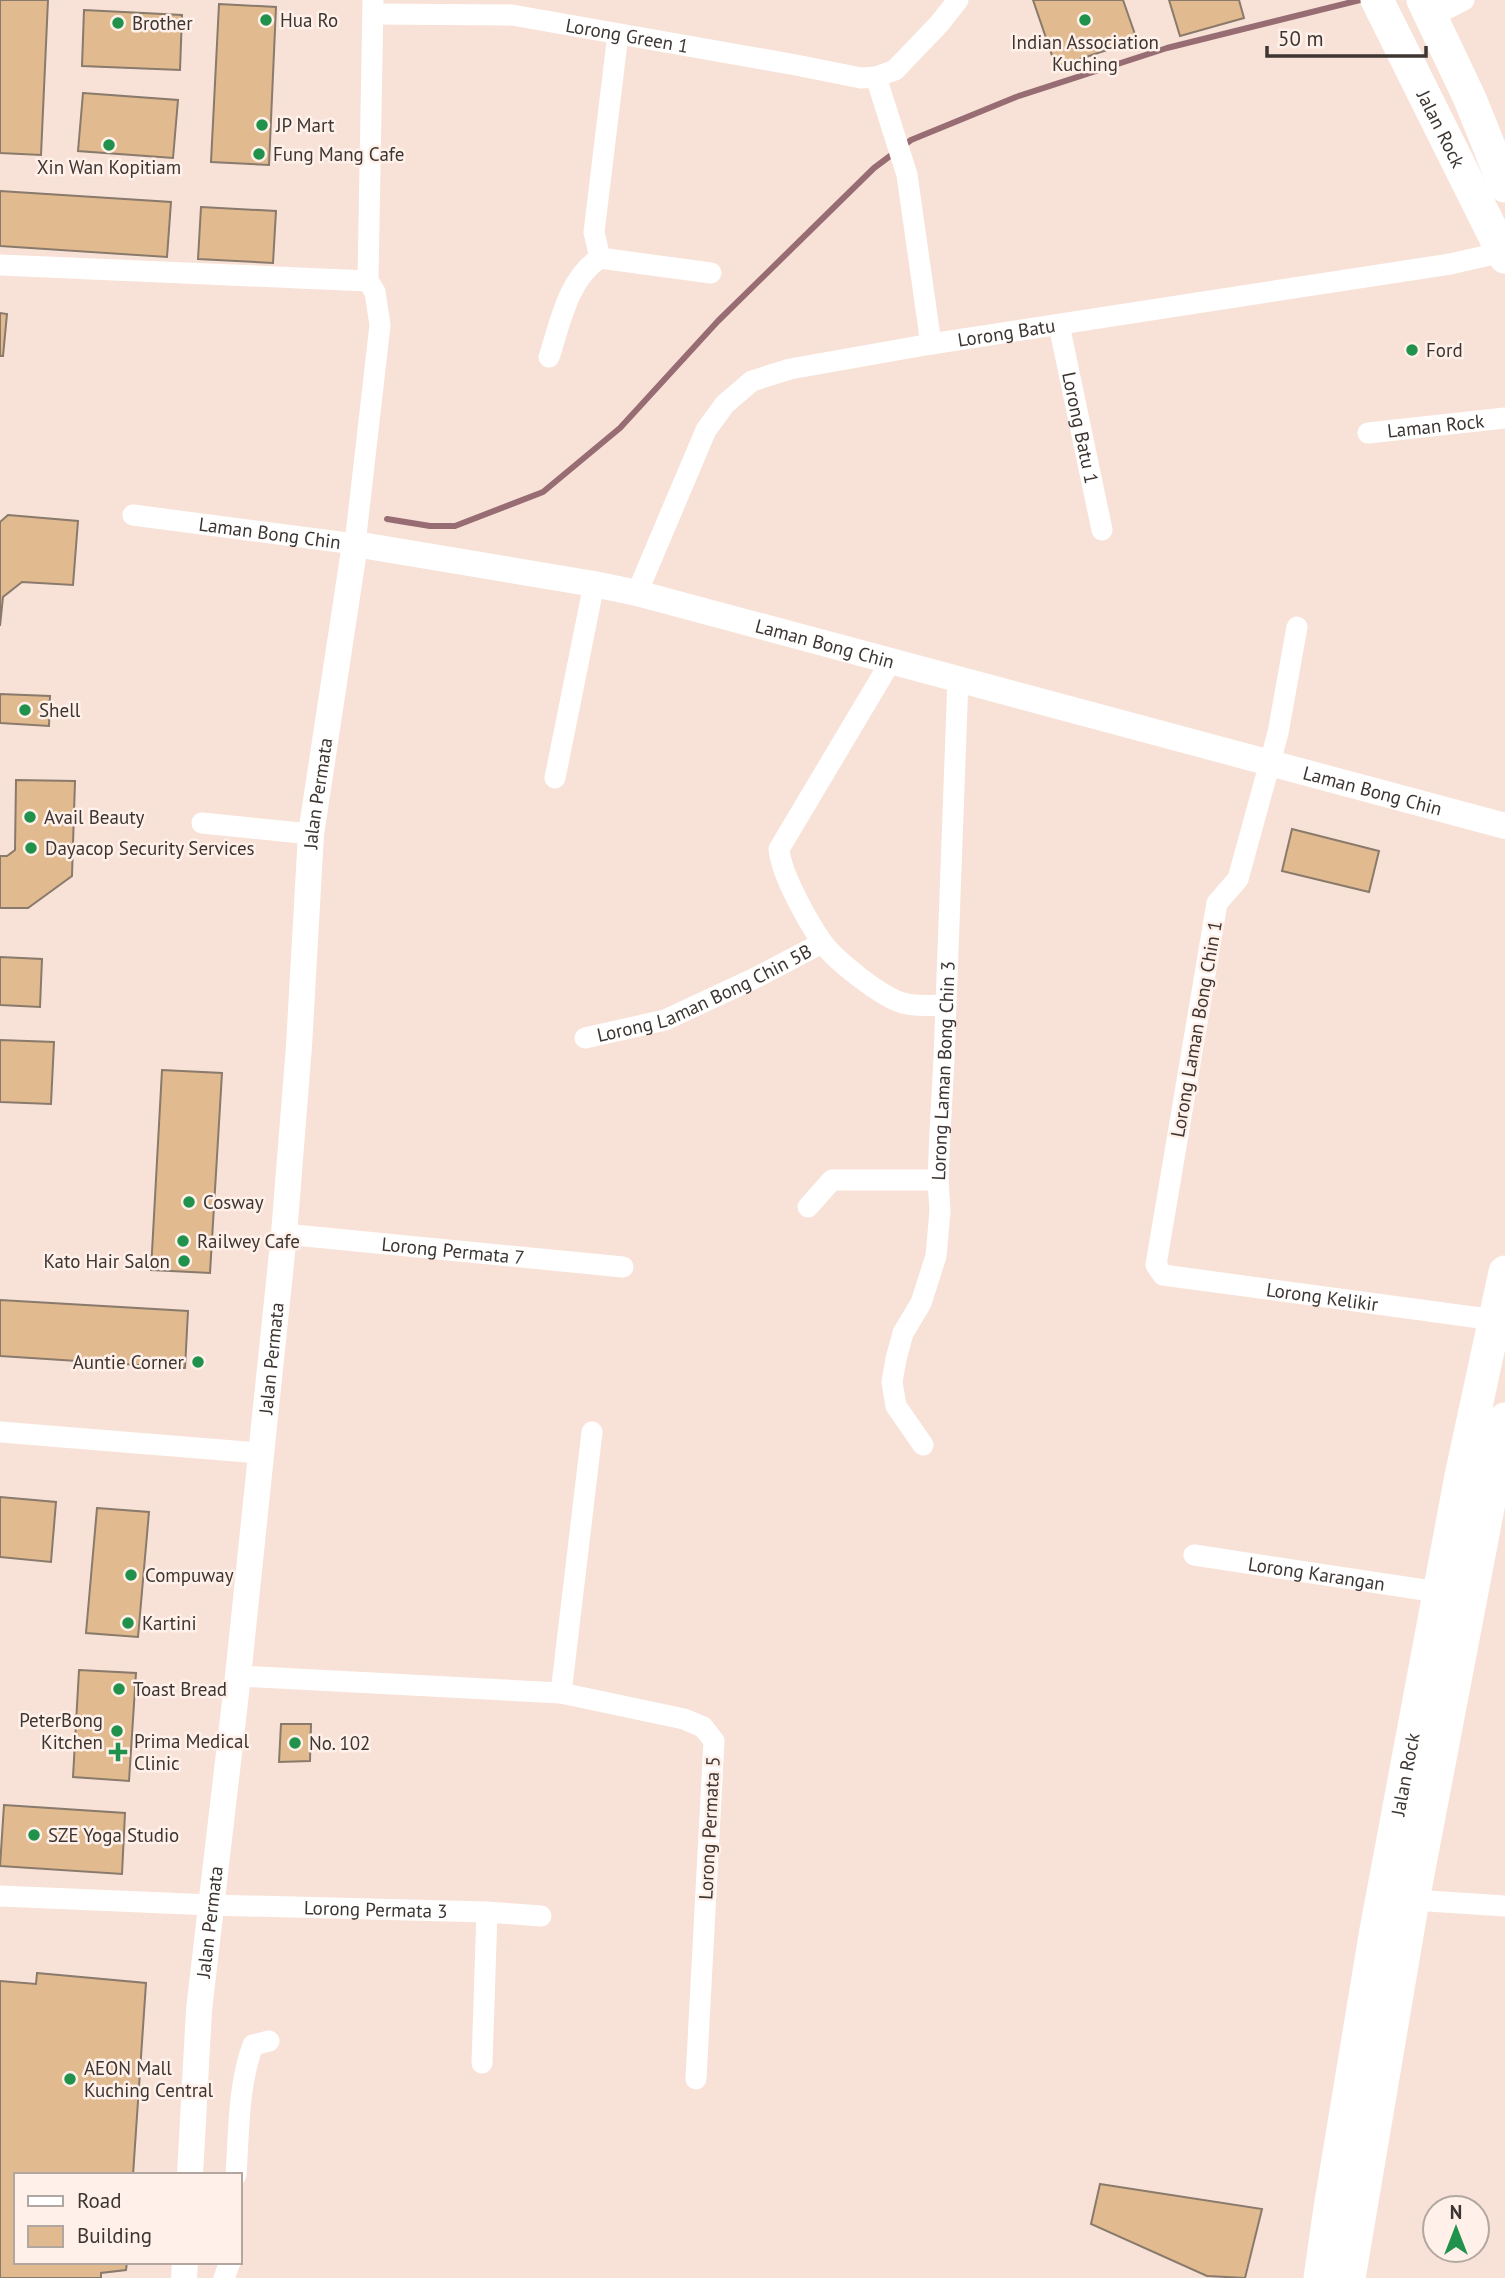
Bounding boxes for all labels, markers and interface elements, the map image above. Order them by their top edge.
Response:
place label: Hua Ro [280,8,338,32]
place label: Brother [132,11,193,35]
marker: Hua Ro [258,12,274,28]
marker: Indian Association Kuching [1077,12,1093,28]
street label: Lorong Green 1 [564,13,691,58]
scale bar [1267,14,1426,58]
marker: Brother [110,15,126,31]
text: 50 m [1278,25,1324,52]
place label: Indian Association Kuching [1011,30,1159,76]
street label: Jalan Rock [1411,85,1471,172]
place label: JP Mart [275,113,335,137]
marker: JP Mart [254,117,270,133]
marker: Xin Wan Kopitiam [101,137,117,153]
place label: Fung Mang Cafe [273,142,404,166]
marker: Fung Mang Cafe [251,146,267,162]
place label: Xin Wan Kopitiam [37,155,181,179]
street label: Lorong Batu [956,313,1057,352]
place label: Ford [1426,338,1463,362]
marker: Ford [1404,342,1420,358]
street label: Lorong Batu 1 [1057,370,1104,486]
street label: Laman Rock [1386,408,1485,443]
street label: Laman Bong Chin [197,512,342,554]
street label: Laman Bong Chin [753,613,897,674]
place label: Shell [39,698,81,722]
marker: Shell [17,702,33,718]
street label: Jalan Permata [298,736,337,851]
street label: Laman Bong Chin [1300,760,1445,821]
place label: Avail Beauty [44,805,145,829]
marker: Avail Beauty [22,809,38,825]
place label: Dayacop Security Services [45,836,255,860]
marker: Dayacop Security Services [23,840,39,856]
street label: Lorong Laman Bong Chin 1 [1165,919,1227,1139]
street label: Lorong Laman Bong Chin 5B [595,939,816,1047]
street label: Lorong Laman Bong Chin 3 [926,961,960,1181]
place label: Cosway [203,1190,264,1214]
marker: Cosway [181,1194,197,1210]
place label: Railwey Cafe [197,1229,300,1253]
street label: Lorong Permata 7 [381,1232,526,1269]
marker: Railwey Cafe [175,1233,191,1249]
place label: Kato Hair Salon [44,1249,170,1273]
marker: Kato Hair Salon [176,1253,192,1269]
street label: Lorong Kelikir [1265,1277,1380,1316]
street label: Jalan Permata [253,1301,289,1416]
place label: Auntie Corner [73,1350,185,1374]
marker: Auntie Corner [190,1354,206,1370]
street label: Lorong Karangan [1247,1551,1387,1596]
place label: Compuway [145,1563,234,1587]
marker: Compuway [123,1567,139,1583]
place label: Kartini [142,1611,197,1635]
marker: Kartini [120,1615,136,1631]
place label: Toast Bread [133,1677,227,1701]
marker: Toast Bread [111,1681,127,1697]
place label: PeterBong Kitchen [19,1708,103,1754]
marker: PeterBong Kitchen [109,1723,125,1739]
place label: Prima Medical Clinic [134,1729,249,1775]
place label: No. 102 [309,1731,370,1755]
street label: Jalan Rock [1385,1731,1425,1819]
marker: No. 102 [287,1735,303,1751]
marker: Prima Medical Clinic [108,1742,128,1762]
street label: Lorong Permata 5 [693,1756,725,1900]
place label: SZE Yoga Studio [48,1823,179,1847]
marker: SZE Yoga Studio [26,1827,42,1843]
street label: Jalan Permata [191,1865,228,1980]
street label: Lorong Permata 3 [304,1895,448,1923]
place label: AEON Mall Kuching Central [84,2056,214,2102]
marker: AEON Mall Kuching Central [62,2071,78,2087]
legend [14,2173,242,2264]
text: Road [77,2187,121,2214]
north arrow [1421,2194,1491,2264]
text: N [1450,2200,1462,2224]
text: Building [77,2222,152,2249]

